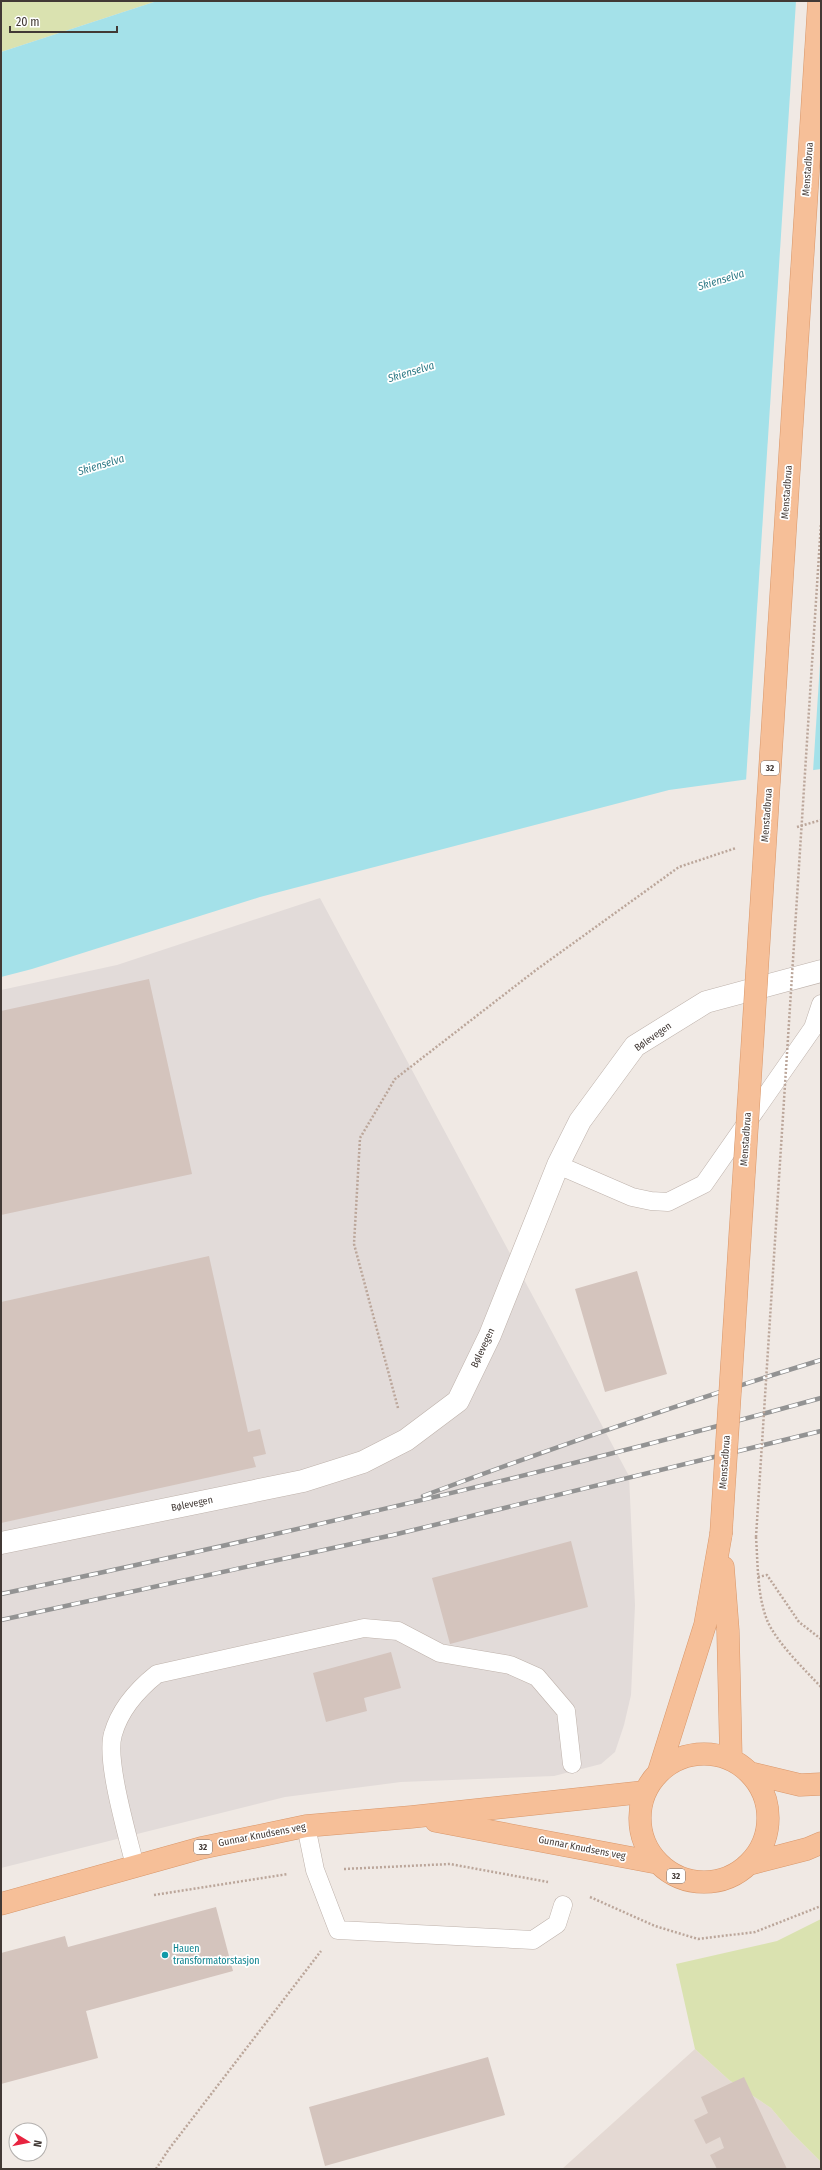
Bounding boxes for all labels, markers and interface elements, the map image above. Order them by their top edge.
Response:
scale bar [10,8,117,34]
text: 20 m [16,15,40,29]
street label: Menstadbrua [800,142,816,196]
water label: Skienselva [695,267,746,293]
water label: Skienselva [385,359,436,385]
water label: Skienselva [75,452,126,478]
street label: Menstadbrua [779,465,795,519]
road number: 32 [761,761,779,775]
street label: Menstadbrua [759,788,775,842]
street label: Bølevegen [632,1020,674,1054]
street label: Menstadbrua [738,1112,754,1166]
street label: Bølevegen [469,1326,497,1370]
street label: Menstadbrua [717,1435,733,1489]
street label: Bølevegen [170,1494,214,1514]
street label: Gunnar Knudsens veg [217,1821,307,1849]
street label: Gunnar Knudsens veg [537,1834,627,1862]
road number: 32 [194,1840,212,1854]
road number: 32 [667,1869,685,1883]
place label: Hauen transformatorstasjon [173,1943,260,1967]
marker: Hauen transformatorstasjon [160,1950,170,1960]
north arrow [8,2122,48,2162]
text: N [30,2139,44,2148]

